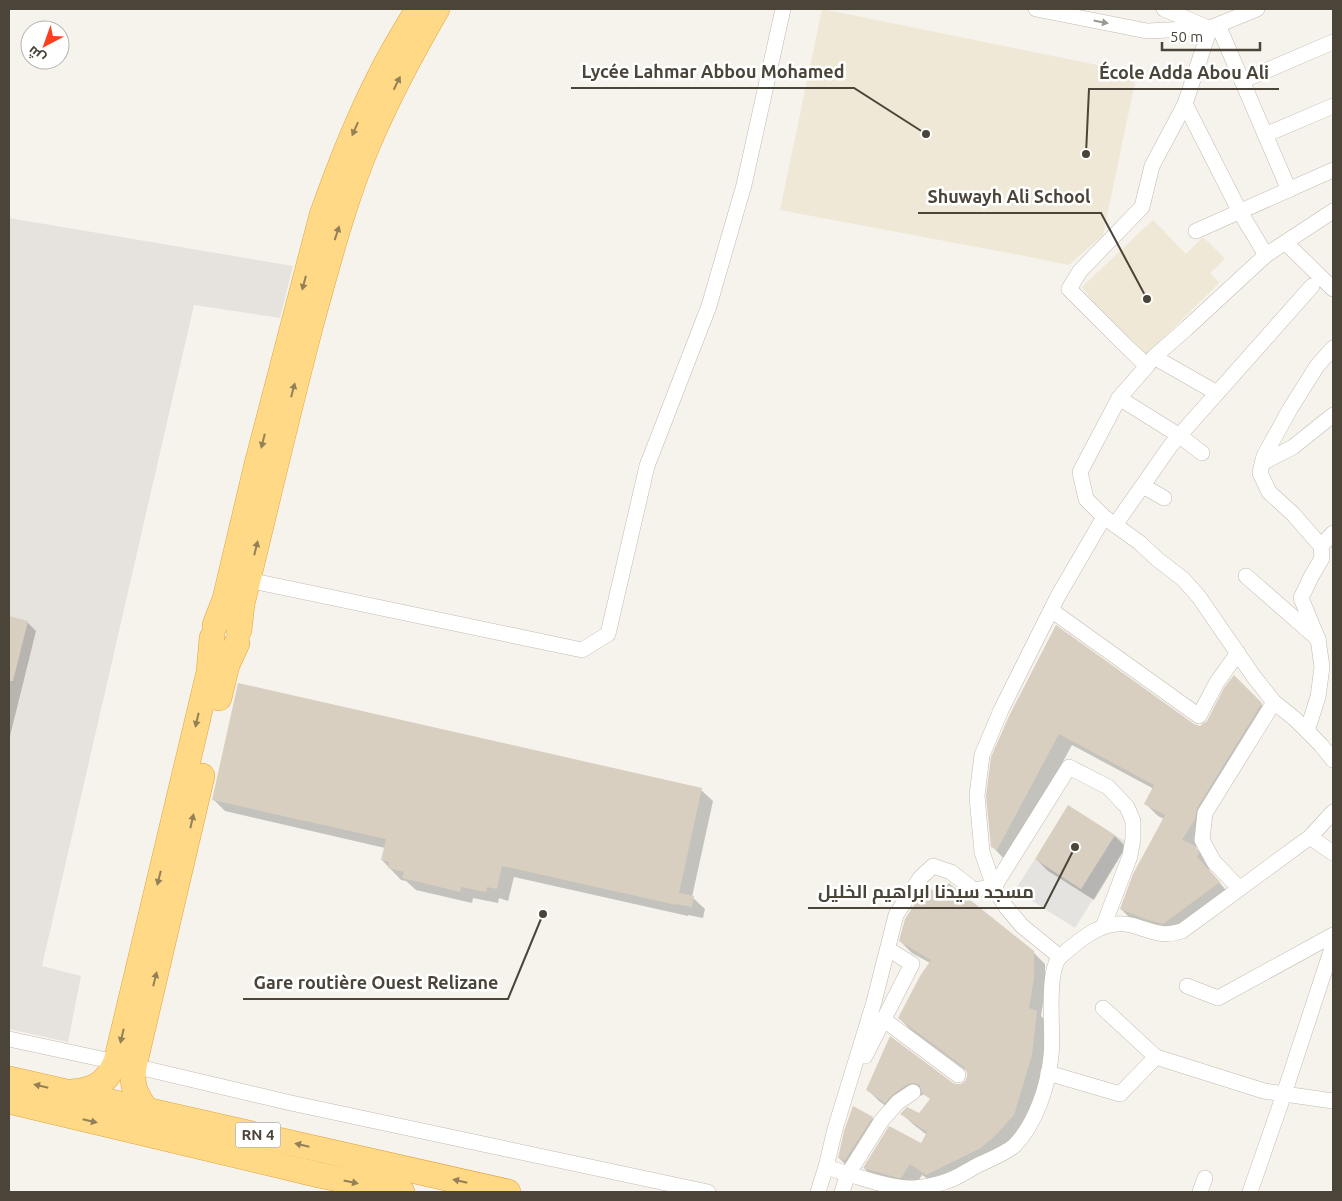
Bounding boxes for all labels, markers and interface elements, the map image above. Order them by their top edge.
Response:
one-way arrow [1093,18,1109,26]
north arrow [20,20,70,70]
scale bar [1162,20,1260,52]
text: 50 m [1170,28,1203,45]
text: ش [24,42,49,67]
callout: Lycée Lahmar Abbou Mohamed [571,55,854,88]
callout: École Adda Abou Ali [1089,56,1279,89]
text: Lycée Lahmar Abbou Mohamed [581,61,845,81]
text: École Adda Abou Ali [1099,61,1269,82]
one-way arrow [393,76,401,90]
one-way arrow [351,122,359,136]
callout: Shuwayh Ali School [918,180,1101,213]
text: Shuwayh Ali School [927,186,1091,206]
one-way arrow [333,226,341,241]
one-way arrow [300,276,308,291]
one-way arrow [290,382,298,397]
one-way arrow [259,433,267,448]
one-way arrow [252,541,260,556]
one-way arrow [193,713,201,728]
one-way arrow [188,814,196,829]
one-way arrow [155,871,163,886]
callout: مسجد سيدنا ابراهيم الخليل [808,875,1044,908]
text: مسجد سيدنا ابراهيم الخليل [818,881,1034,904]
callout: Gare routière Ouest Relizane [243,966,508,999]
one-way arrow [151,972,159,987]
text: Gare routière Ouest Relizane [254,972,498,992]
one-way arrow [118,1029,126,1044]
one-way arrow [33,1082,48,1090]
one-way arrow [83,1117,98,1125]
road number: RN 4 [236,1122,280,1148]
one-way arrow [294,1141,309,1149]
one-way arrow [452,1177,468,1185]
one-way arrow [343,1178,359,1186]

